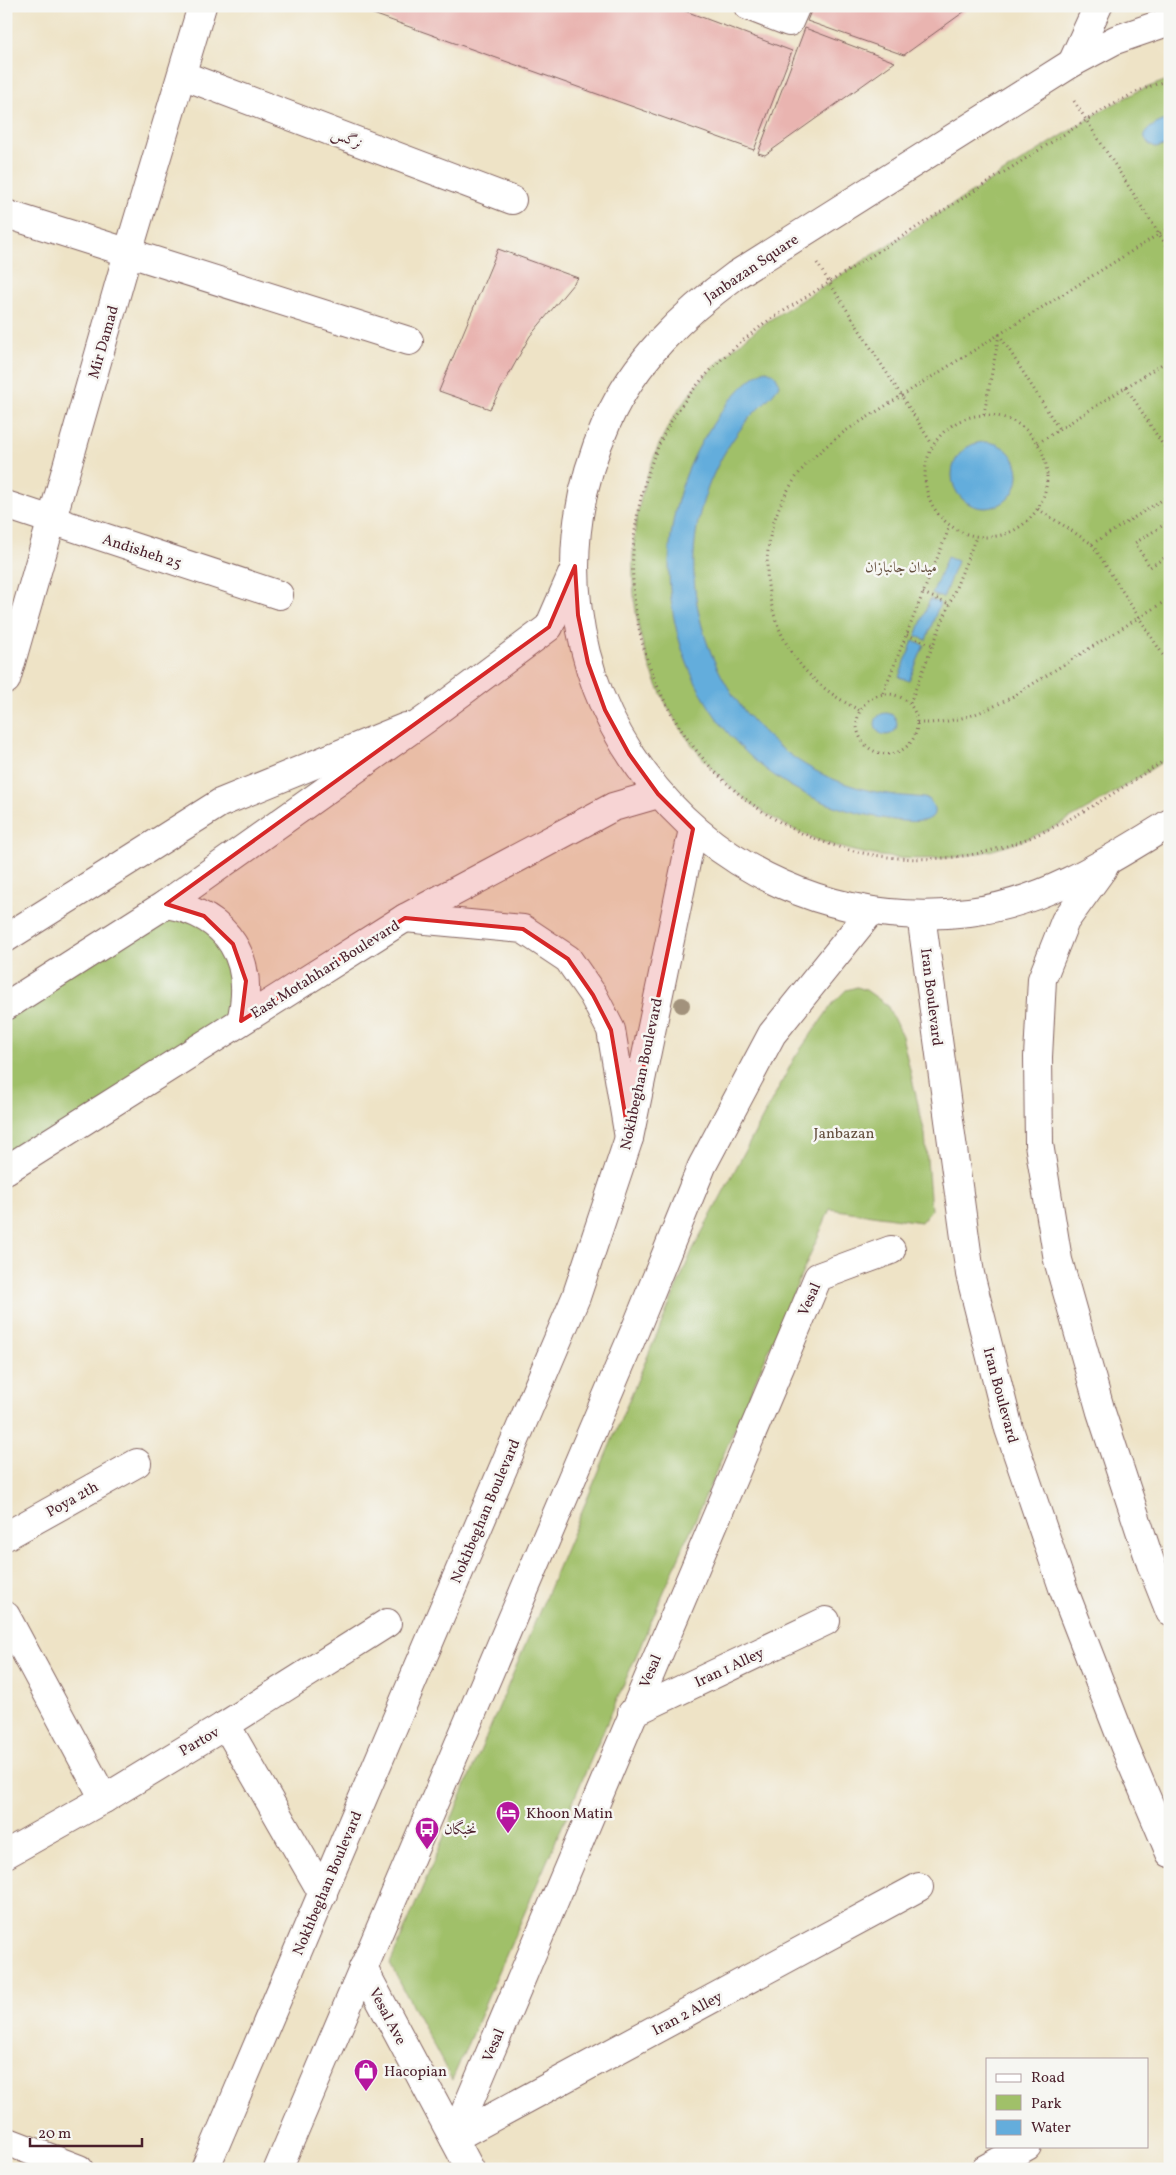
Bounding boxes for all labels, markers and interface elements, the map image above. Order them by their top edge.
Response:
street label: نرگس [328,124,365,155]
street label: Janbazan Square [700,230,803,309]
street label: Mir Damad [84,303,125,382]
street label: Andisheh 25 [99,530,184,575]
park label: میدان جانبازان [865,558,937,579]
street label: East Motahhari Boulevard [247,916,404,1025]
street label: Iran Boulevard [914,947,947,1047]
street label: Nokhbeghan Boulevard [616,996,669,1152]
park label: Janbazan [814,1124,875,1145]
street label: Vesal [794,1280,827,1320]
street label: Iran Boulevard [977,1345,1022,1446]
street label: Nokhbeghan Boulevard [446,1436,526,1587]
street label: Poya 2th [43,1477,103,1523]
street label: Iran 1 Alley [691,1643,768,1694]
street label: Vesal [635,1652,668,1692]
street label: Partov [176,1722,224,1762]
hotel icon: Khoon Matin [495,1800,521,1834]
place label: Khoon Matin [526,1804,613,1825]
street label: Nokhbeghan Boulevard [288,1808,368,1959]
bus stop icon: نخبگان [414,1816,440,1850]
place label: نخبگان [444,1819,477,1841]
street label: Vesal Ave [363,1984,410,2049]
street label: Iran 2 Alley [649,1987,726,2042]
street label: Vesal [478,2026,511,2066]
shop icon: Hacopian [353,2058,379,2092]
legend [986,2058,1148,2148]
place label: Hacopian [384,2062,447,2083]
text: Road [1031,2068,1065,2089]
text: Park [1031,2094,1062,2115]
scale bar [30,2115,142,2147]
text: Water [1031,2118,1071,2139]
text: 20 m [38,2124,71,2145]

